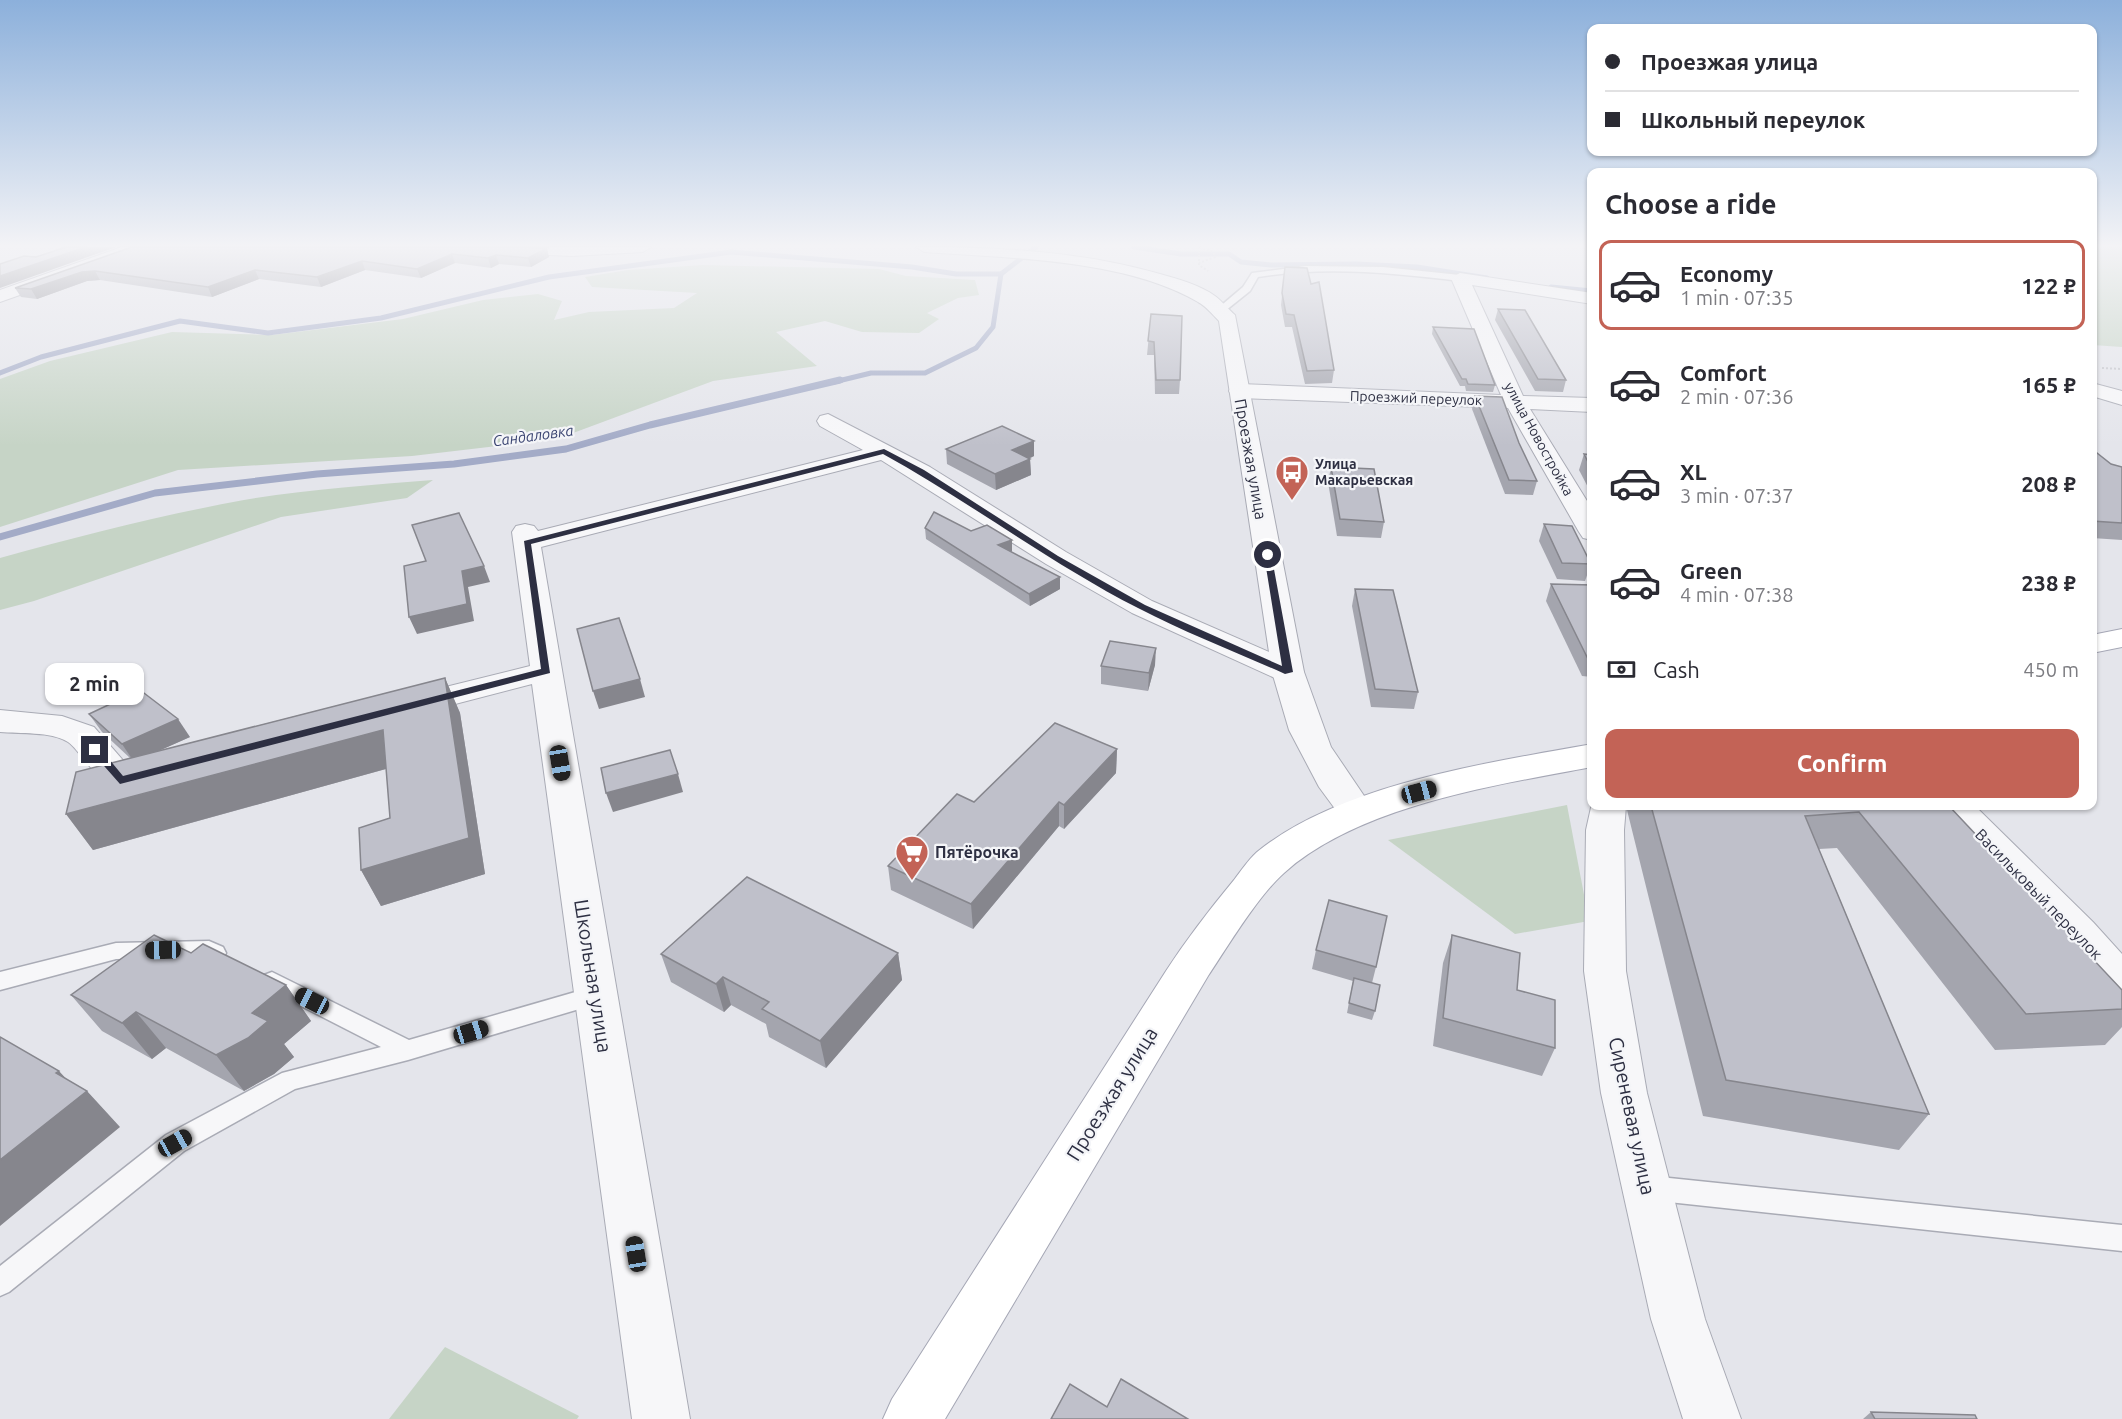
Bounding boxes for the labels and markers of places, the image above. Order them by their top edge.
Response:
bus stop icon: Улица Макарьевская [1274,454,1310,501]
place label: Улица Макарьевская [1315,456,1413,488]
supermarket icon: Пятёрочка [894,834,930,881]
place label: Пятёрочка [935,843,1019,861]

